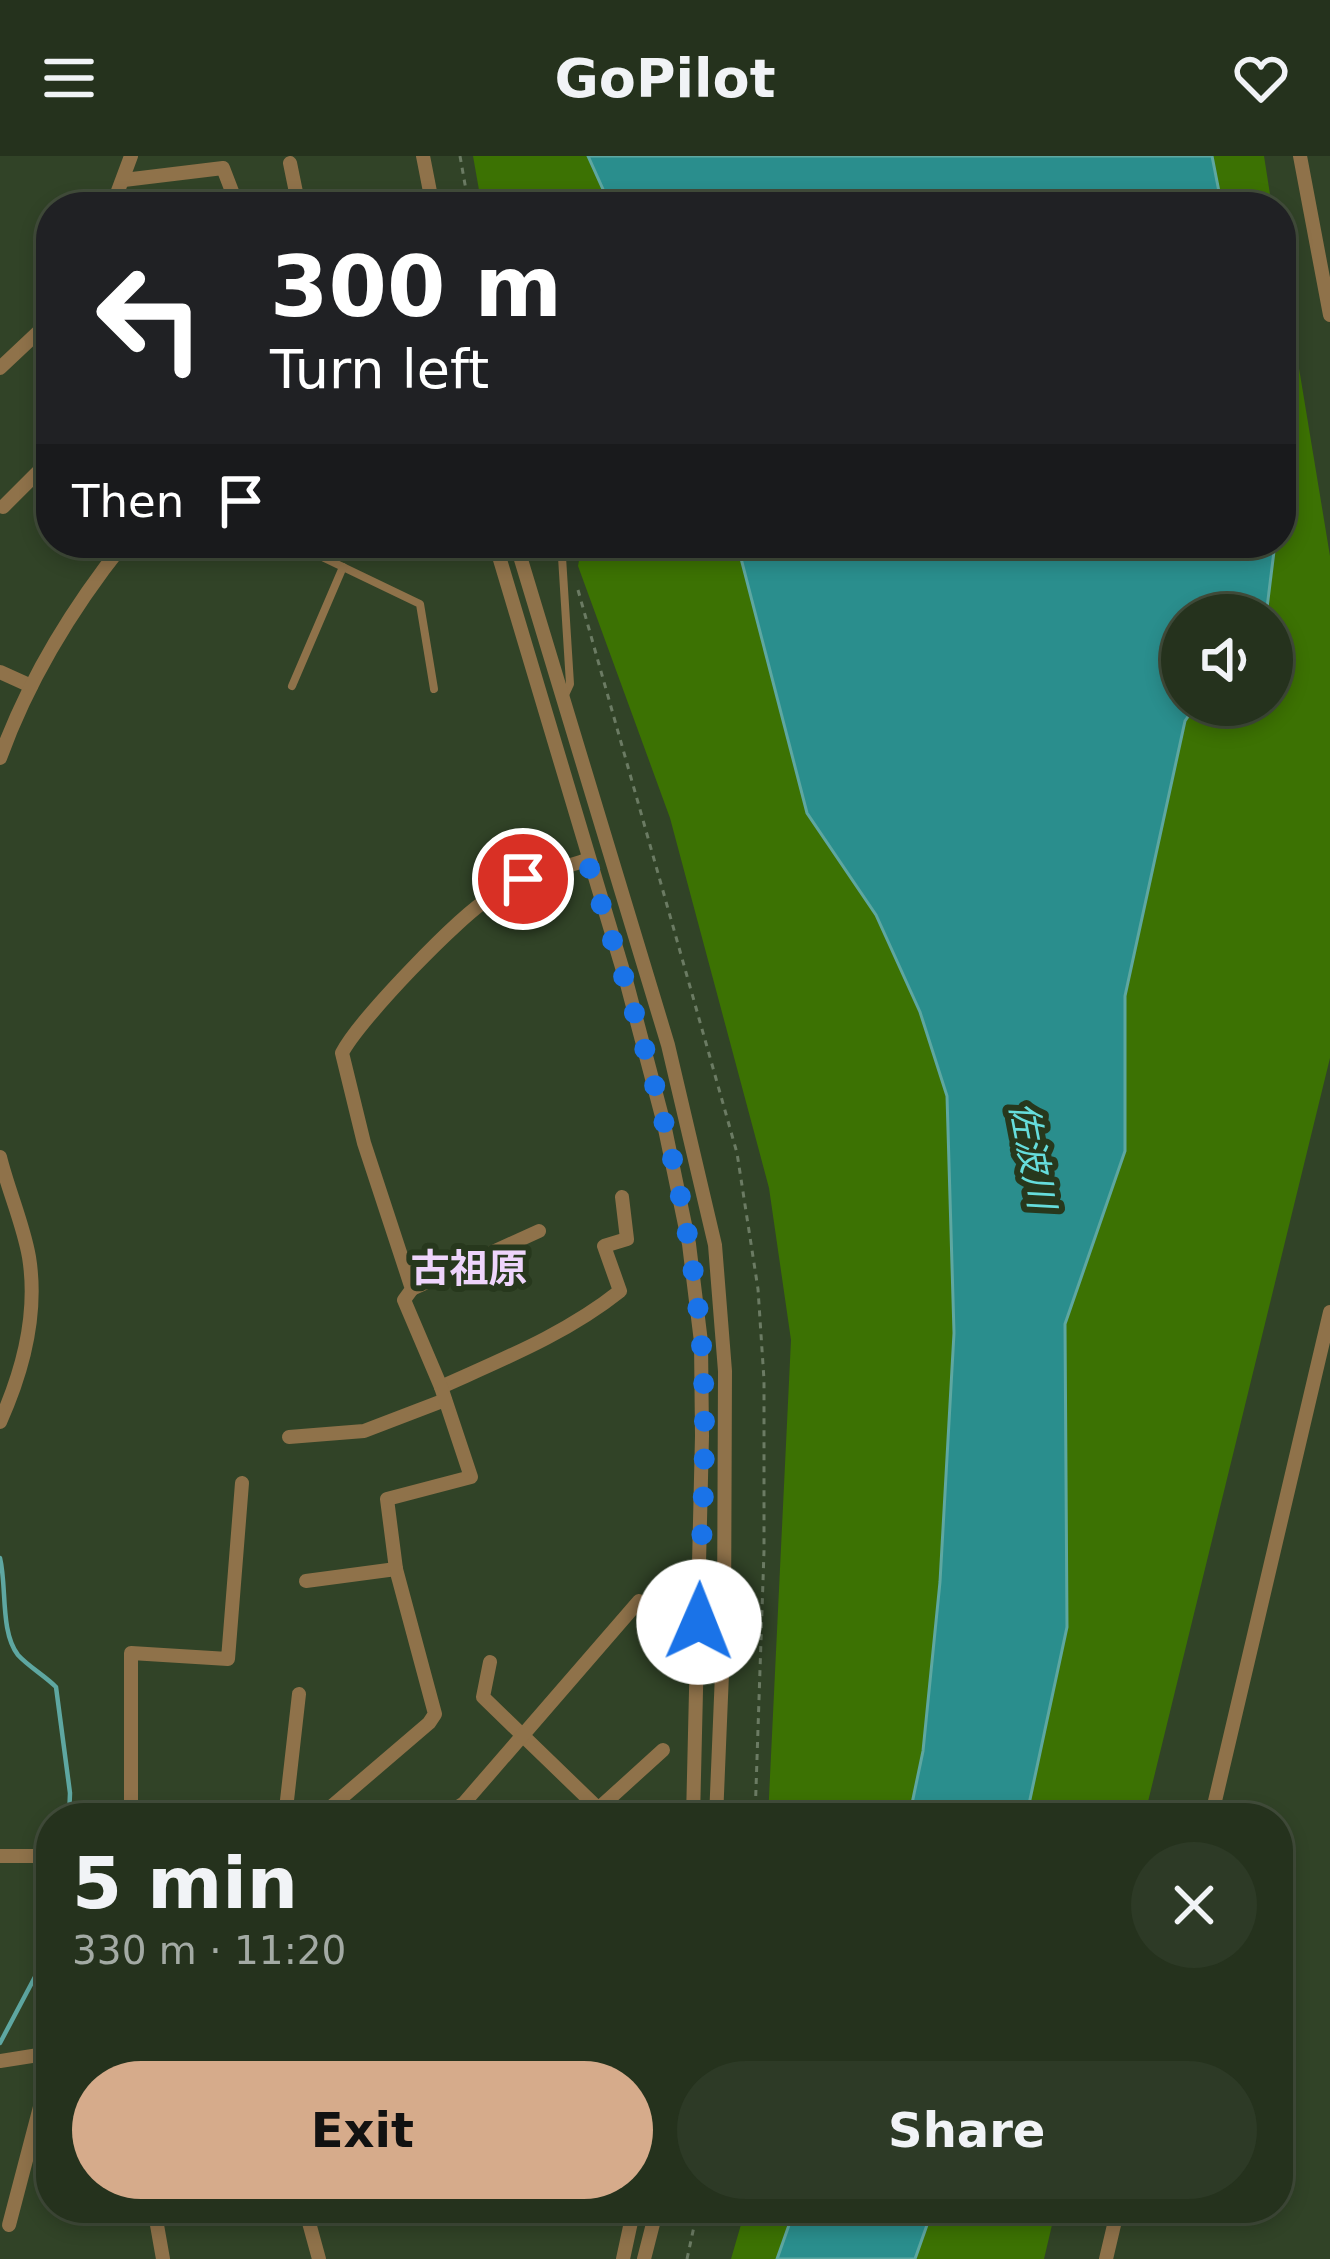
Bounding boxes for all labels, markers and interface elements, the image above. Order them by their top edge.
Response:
icon: menu [36,45,102,111]
icon: heart [1228,45,1294,111]
text: GoPilot [555,47,775,110]
text: 300 m [270,238,562,336]
icon: left [72,240,228,396]
text: Turn left [270,338,489,401]
icon: arrive [208,468,274,534]
text: Then [72,475,184,528]
map controls [1161,594,1293,726]
button: sound [1161,594,1293,726]
pin [472,828,574,930]
icon: arrive [490,846,556,912]
water label: 佐波川 [1002,1098,1064,1216]
district label: 古祖原 [410,1246,528,1291]
position arrow [636,1559,762,1685]
text: 5 min [72,1841,298,1925]
button: close [1131,1842,1257,1968]
text: 330 m · 11:20 [72,1928,346,1973]
button: Exit [72,2061,653,2199]
button: Share [677,2061,1257,2199]

